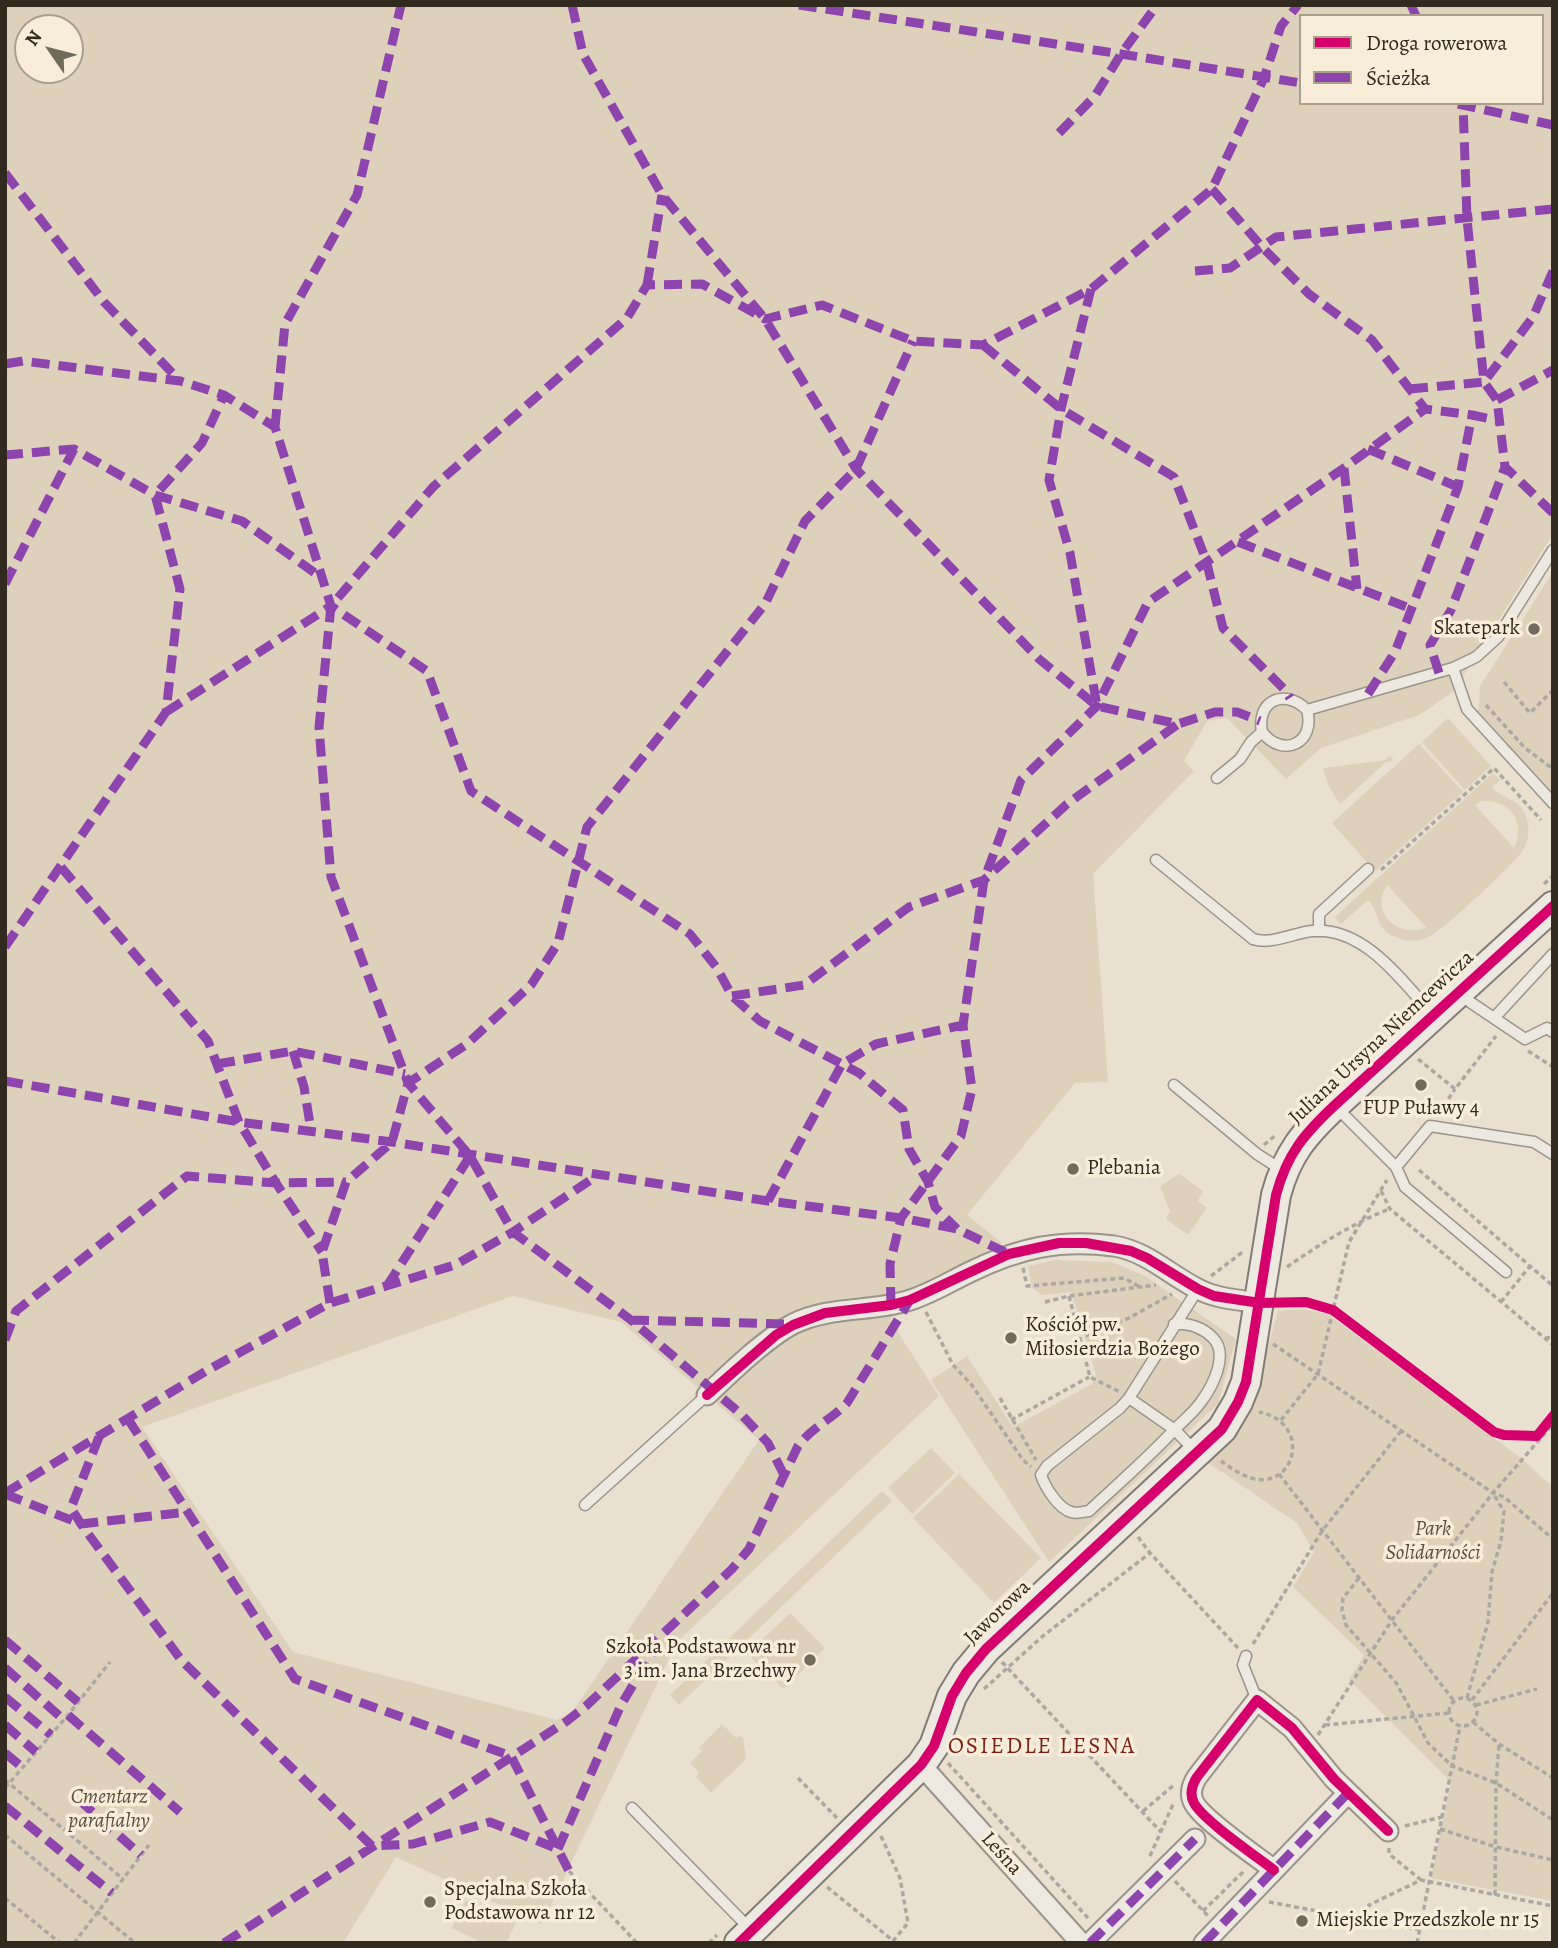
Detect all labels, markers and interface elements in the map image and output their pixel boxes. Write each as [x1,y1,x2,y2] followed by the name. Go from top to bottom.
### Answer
[14,14,84,84] north arrow
[1299,14,1544,105] legend
[19,25,48,51] text: N
[1366,29,1507,57] text: Droga rowerowa
[1366,64,1430,92] text: Ścieżka
[1434,616,1520,642] place label: Skatepark
[1526,621,1542,637] marker: Skatepark
[1284,946,1480,1130] street label: Juliana Ursyna Niemcewicza
[1413,1077,1429,1093] marker: FUP Puławy 4
[1363,1096,1479,1122] place label: FUP Puławy 4
[1087,1156,1161,1182] place label: Plebania
[1065,1161,1081,1177] marker: Plebania
[1025,1313,1200,1363] place label: Kościół pw. Miłosierdzia Bożego
[1003,1330,1019,1346] marker: Kościół pw. Miłosierdzia Bożego
[1385,1517,1481,1567] park label: Park Solidarności
[959,1575,1037,1651] street label: Jaworowa
[605,1635,796,1685] place label: Szkoła Podstawowa nr 3 im. Jana Brzechwy
[802,1652,818,1668] marker: Szkoła Podstawowa nr 3 im. Jana Brzechwy
[950,1733,1134,1761] district label: OSIEDLE LESNA
[68,1785,150,1835] park label: Cmentarz parafialny
[975,1827,1027,1881] street label: Leśna
[444,1877,595,1927] place label: Specjalna Szkoła Podstawowa nr 12
[422,1894,438,1910] marker: Specjalna Szkoła Podstawowa nr 12
[1316,1908,1539,1934] place label: Miejskie Przedszkole nr 15
[1294,1913,1310,1929] marker: Miejskie Przedszkole nr 15

